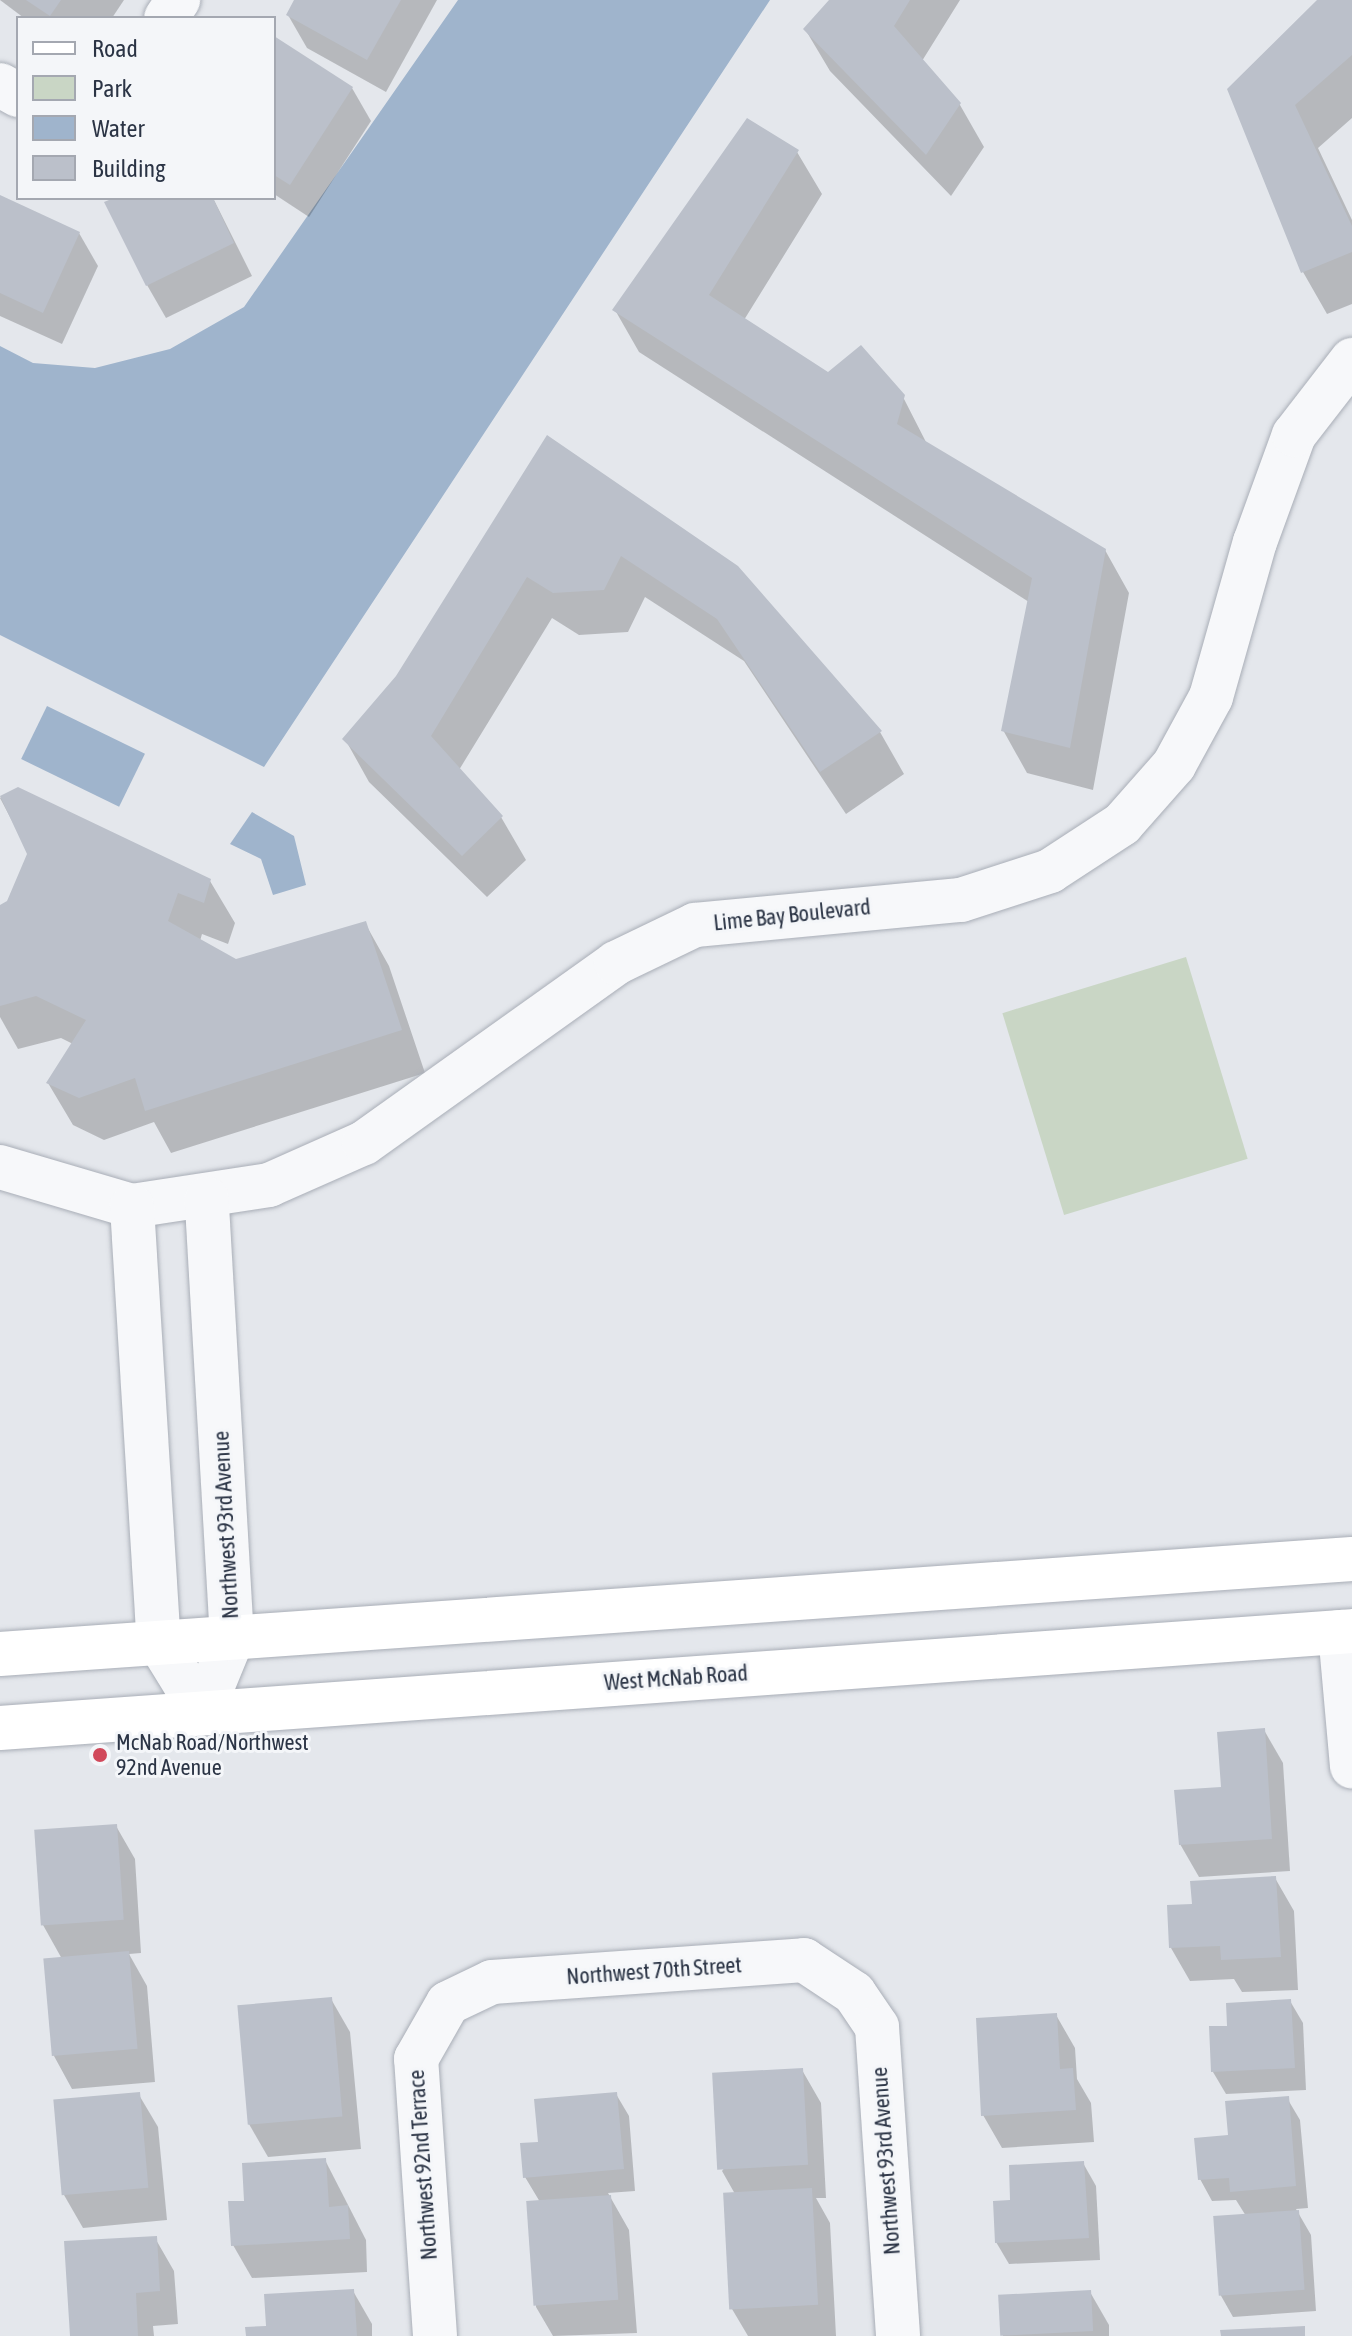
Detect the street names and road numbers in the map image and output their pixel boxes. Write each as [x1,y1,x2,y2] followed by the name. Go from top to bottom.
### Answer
[712,894,872,936] street label: Lime Bay Boulevard
[208,1430,244,1620] street label: Northwest 93rd Avenue
[603,1660,749,1696] street label: West McNab Road
[566,1952,742,1990] street label: Northwest 70th Street
[866,2066,906,2256] street label: Northwest 93rd Avenue
[403,2069,443,2261] street label: Northwest 92nd Terrace

